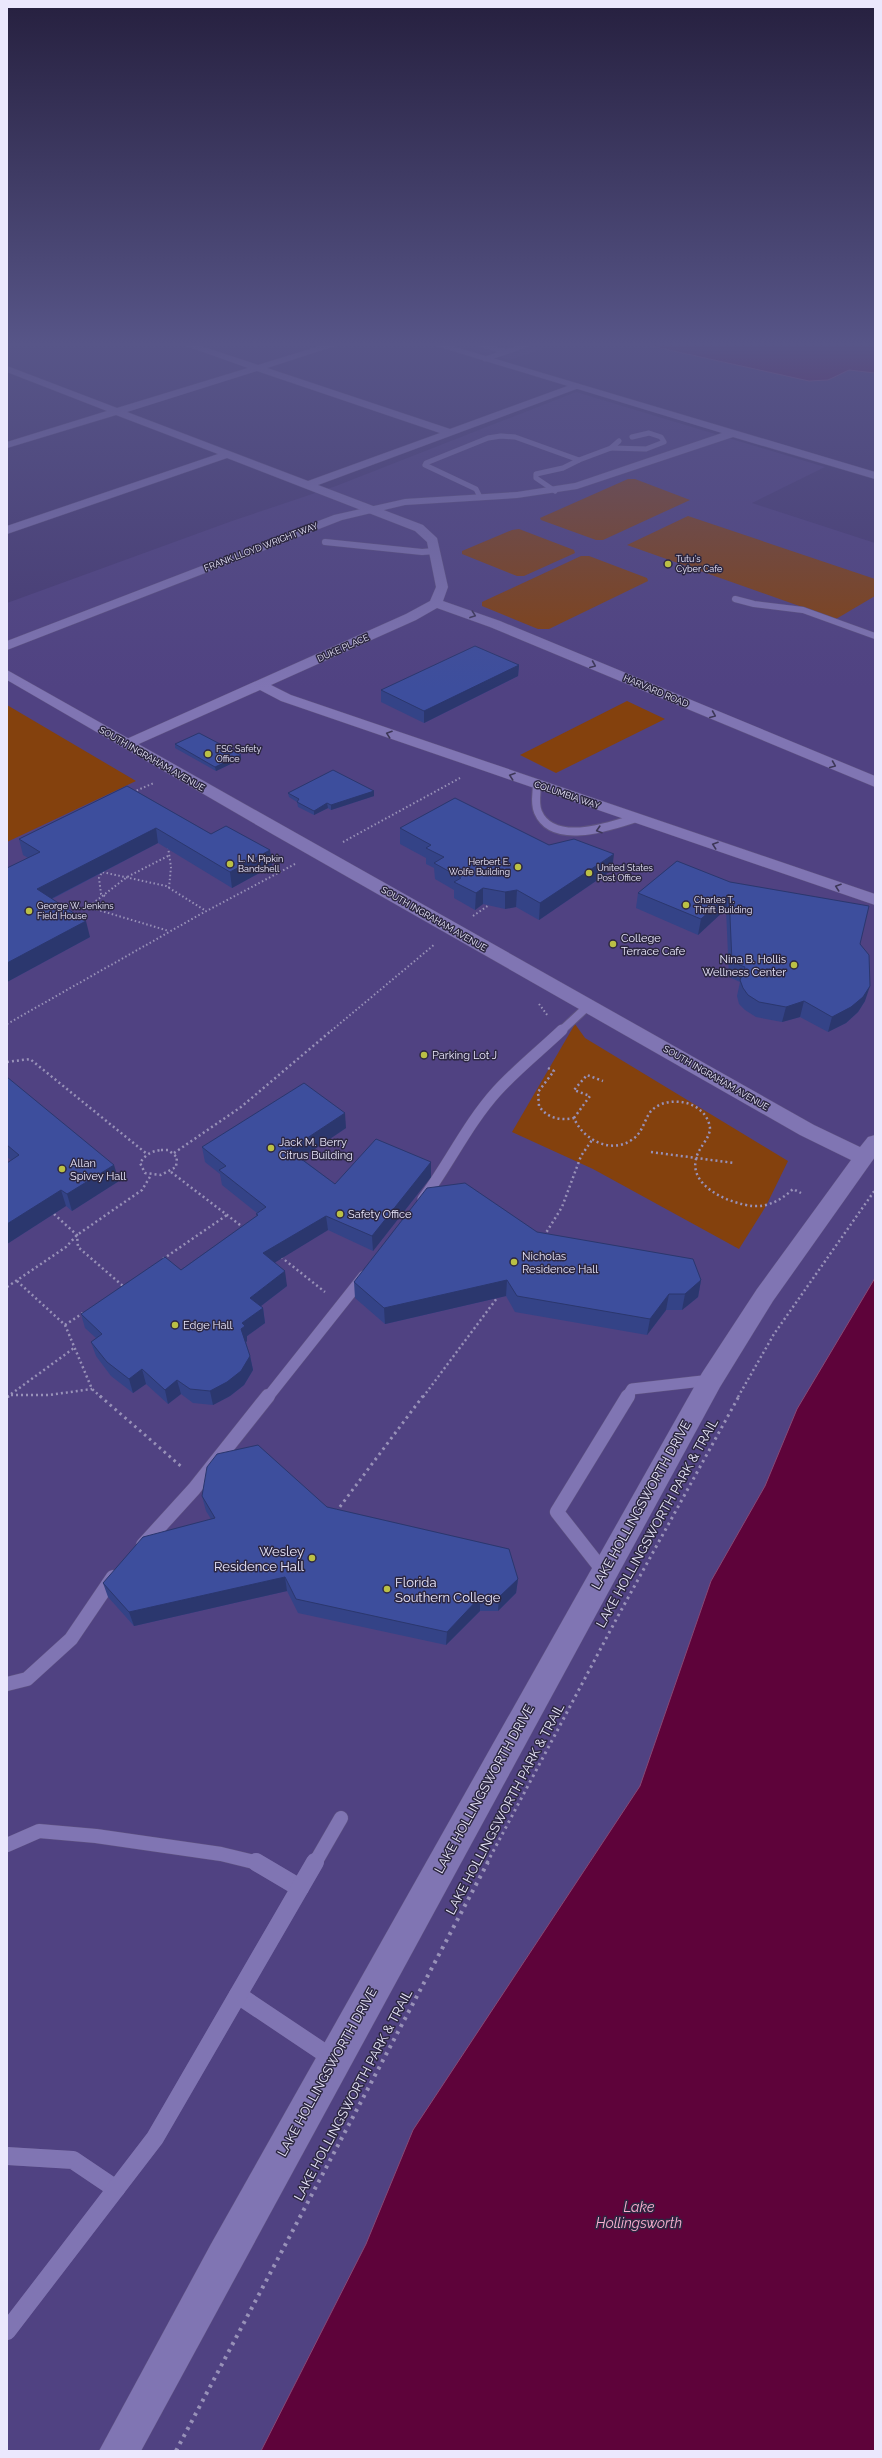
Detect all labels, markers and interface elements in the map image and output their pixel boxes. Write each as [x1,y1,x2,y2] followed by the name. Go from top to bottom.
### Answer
[203,521,319,573] street label: FRANK LLOYD WRIGHT WAY
[676,554,723,574] place label: Tutu's Cyber Cafe
[663,559,673,569] marker: Tutu's Cyber Cafe
[469,610,476,619] one-way arrow
[316,632,371,664] street label: DUKE PLACE
[589,660,596,668] one-way arrow
[622,673,691,709] street label: HARVARD ROAD
[709,710,716,718] one-way arrow
[98,725,207,794] street label: SOUTH INGRAHAM AVENUE
[386,730,393,739] one-way arrow
[216,744,262,764] place label: FSC Safety Office
[203,749,213,759] marker: FSC Safety Office
[829,760,836,768] one-way arrow
[509,772,516,781] one-way arrow
[533,779,601,811] street label: COLUMBIA WAY
[595,825,602,834] one-way arrow
[712,841,719,850] one-way arrow
[238,854,283,874] place label: L. N. Pipkin Bandshell
[449,857,510,877] place label: Herbert E. Wolfe Building
[225,859,235,869] marker: L. N. Pipkin Bandshell
[513,862,523,872] marker: Herbert E. Wolfe Building
[597,863,654,883] place label: United States Post Office
[584,868,594,878] marker: United States Post Office
[835,883,842,892] one-way arrow
[380,885,489,954] street label: SOUTH INGRAHAM AVENUE
[694,895,752,915] place label: Charles T. Thrift Building
[681,900,691,910] marker: Charles T. Thrift Building
[37,901,114,921] place label: George W. Jenkins Field House
[24,906,34,916] marker: George W. Jenkins Field House
[621,932,686,958] place label: College Terrace Cafe
[608,939,618,949] marker: College Terrace Cafe
[702,953,786,979] place label: Nina B. Hollis Wellness Center
[789,960,799,970] marker: Nina B. Hollis Wellness Center
[662,1044,771,1113] street label: SOUTH INGRAHAM AVENUE
[432,1049,497,1062] place label: Parking Lot J
[419,1050,429,1060] marker: Parking Lot J
[279,1136,353,1162] place label: Jack M. Berry Citrus Building
[266,1143,276,1153] marker: Jack M. Berry Citrus Building
[70,1157,126,1183] place label: Allan Spivey Hall
[57,1164,67,1174] marker: Allan Spivey Hall
[348,1208,412,1221] place label: Safety Office
[335,1209,345,1219] marker: Safety Office
[522,1250,598,1276] place label: Nicholas Residence Hall
[509,1257,519,1267] marker: Nicholas Residence Hall
[183,1319,232,1332] place label: Edge Hall
[170,1320,180,1330] marker: Edge Hall
[593,1415,721,1630] street label: LAKE HOLLINGSWORTH PARK & TRAIL
[588,1418,694,1592] street label: LAKE HOLLINGSWORTH DRIVE
[214,1544,304,1574] place label: Wesley Residence Hall
[307,1553,317,1563] marker: Wesley Residence Hall
[395,1575,501,1605] place label: Florida Southern College
[382,1584,392,1594] marker: Florida Southern College
[443,1701,567,1917] street label: LAKE HOLLINGSWORTH PARK & TRAIL
[431,1702,537,1876] street label: LAKE HOLLINGSWORTH DRIVE
[274,1985,380,2159] street label: LAKE HOLLINGSWORTH DRIVE
[291,1987,415,2203] street label: LAKE HOLLINGSWORTH PARK & TRAIL
[596,2199,682,2231] water label: Lake Hollingsworth

